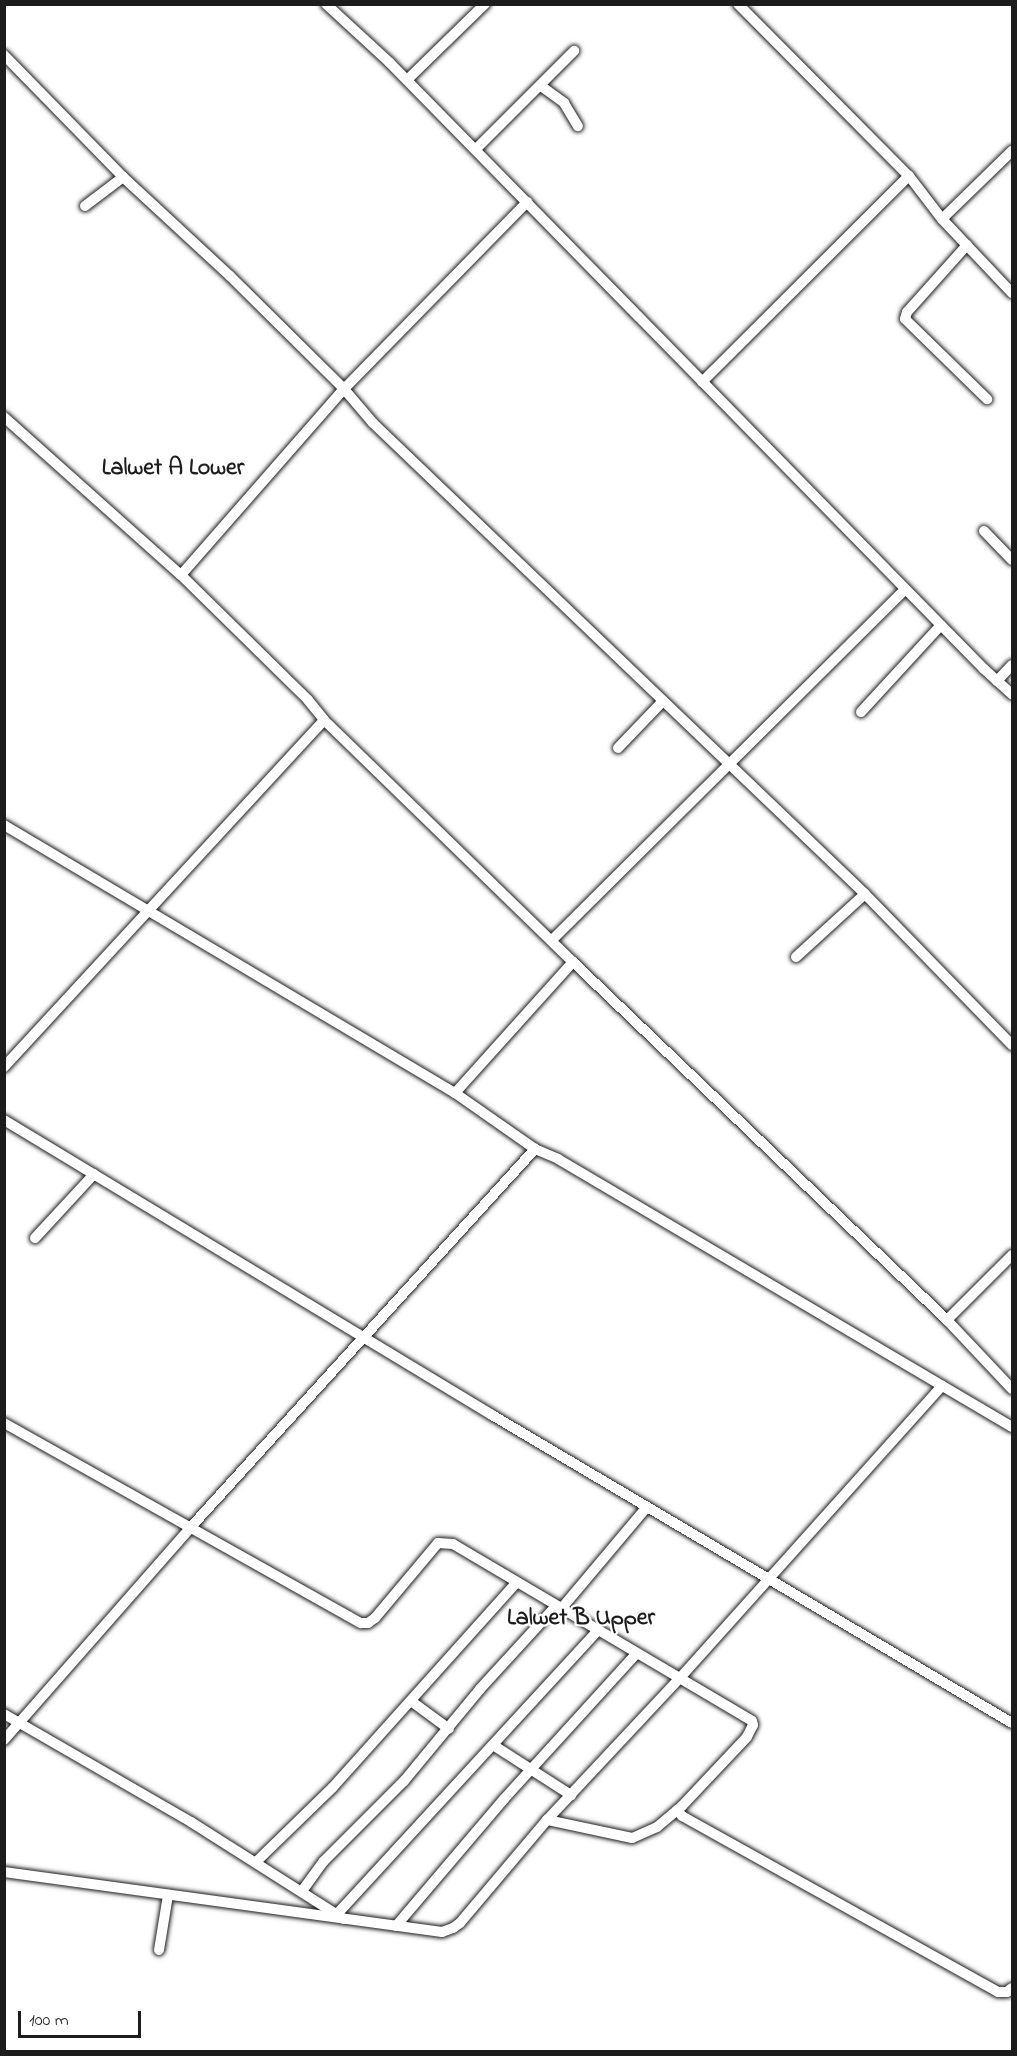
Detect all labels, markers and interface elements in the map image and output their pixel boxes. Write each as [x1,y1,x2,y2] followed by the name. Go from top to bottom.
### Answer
[102,455,244,483] district label: Lalwet A Lower
[507,1605,655,1633] district label: Lalwet B Upper
[21,1999,144,2037] scale bar
[29,2008,69,2034] text: 100 m

